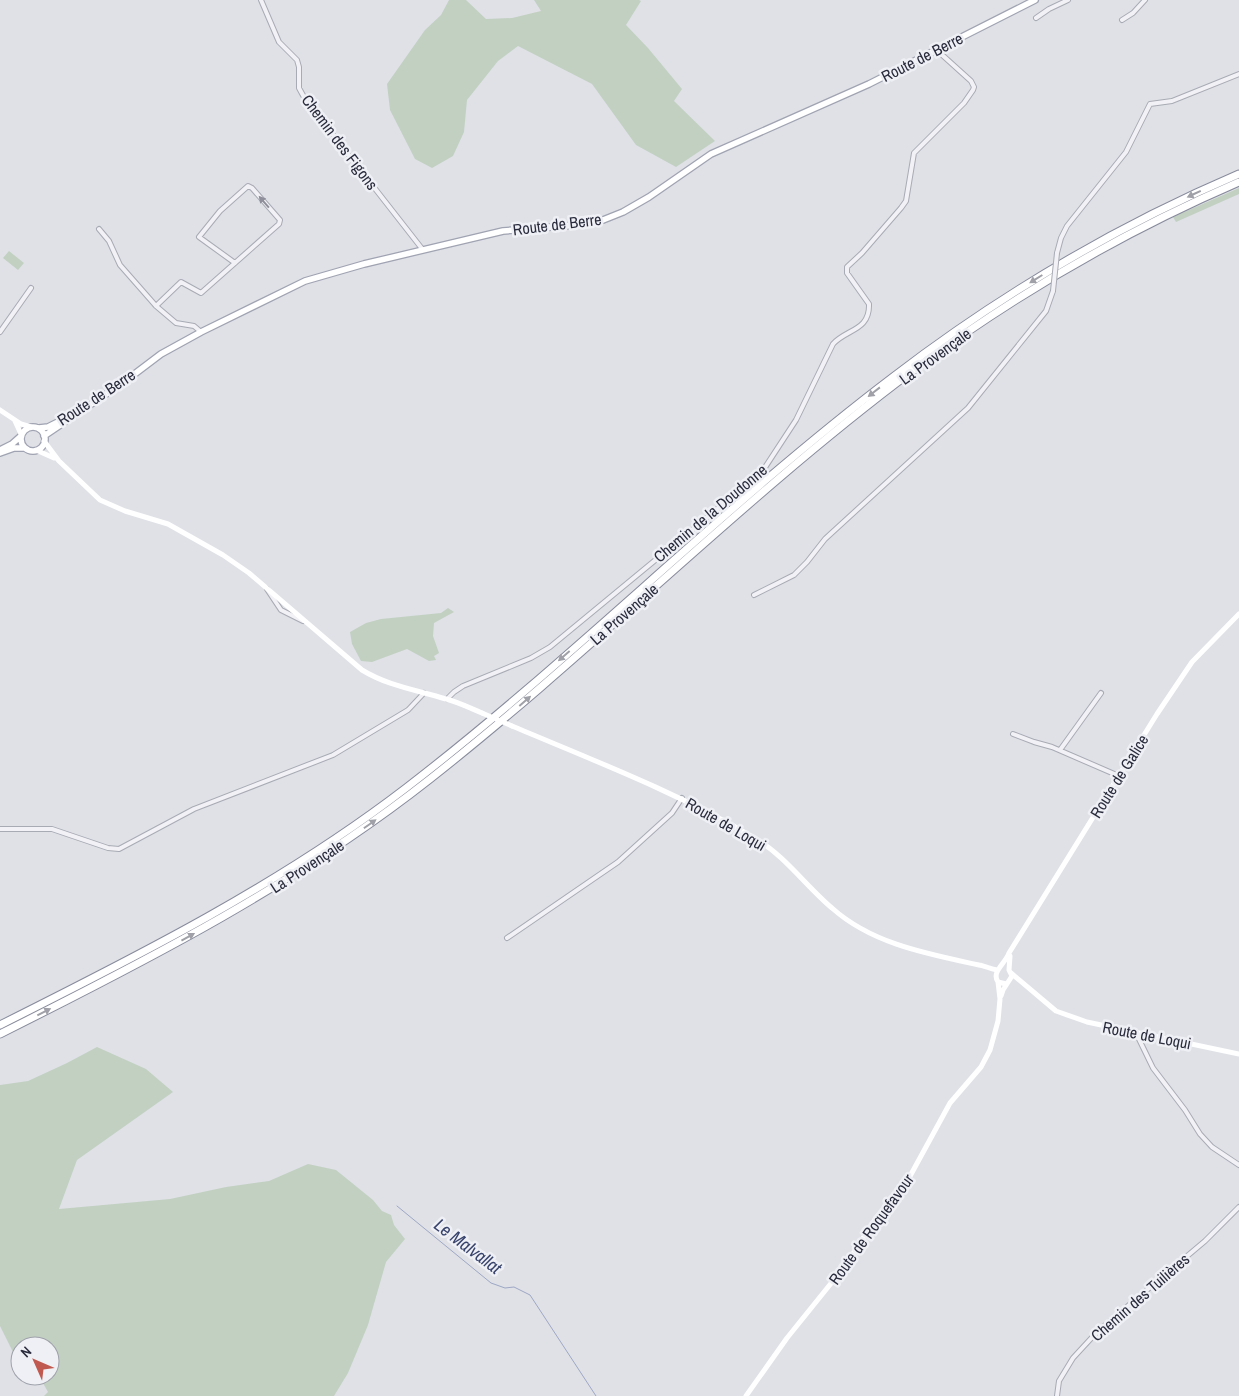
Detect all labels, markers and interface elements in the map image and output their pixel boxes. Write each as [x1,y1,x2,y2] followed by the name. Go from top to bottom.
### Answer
[877,27,967,87] street label: Route de Berre
[297,90,383,194] street label: Chemin des Figons
[1187,190,1202,198] one-way arrow
[259,196,270,209] one-way arrow
[511,208,603,240] street label: Route de Berre
[1029,274,1042,283] one-way arrow
[895,322,975,390] street label: La Provençale
[53,364,139,430] street label: Route de Berre
[868,386,881,397] one-way arrow
[648,459,772,567] street label: Chemin de la Doudonne
[585,578,663,650] street label: La Provençale
[558,651,571,662] one-way arrow
[518,695,530,707] one-way arrow
[1085,730,1153,822] street label: Route de Galice
[682,792,770,856] street label: Route de Loqui
[363,819,377,829] one-way arrow
[266,834,348,898] street label: La Provençale
[181,933,194,942] one-way arrow
[36,1008,51,1016] one-way arrow
[1101,1016,1193,1054] street label: Route de Loqui
[823,1169,919,1289] street label: Route de Roquefavour
[429,1212,508,1280] water label: Le Malvallat
[1086,1248,1194,1346] street label: Chemin des Tuilières
[10,1336,60,1386] north arrow
[17,1343,35,1361] text: N

